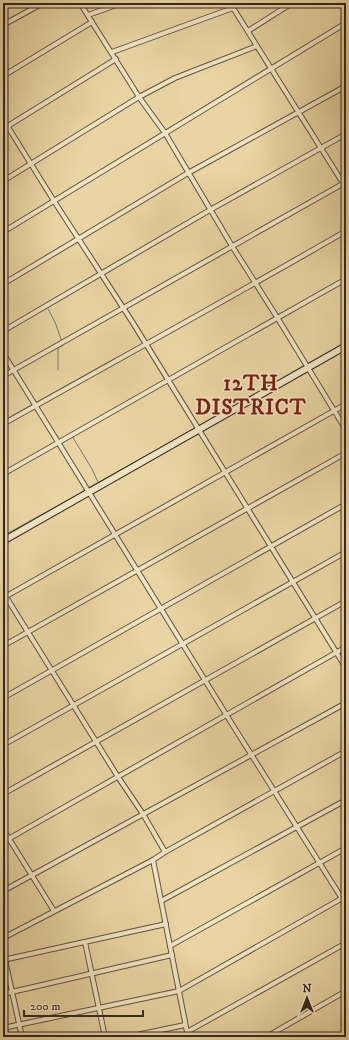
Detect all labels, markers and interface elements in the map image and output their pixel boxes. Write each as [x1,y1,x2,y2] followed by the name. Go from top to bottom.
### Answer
[195,371,307,421] district label: 12TH DISTRICT
[287,978,327,1018] north arrow
[302,982,312,996] text: N
[24,992,143,1018] scale bar
[30,999,60,1014] text: 200 m

